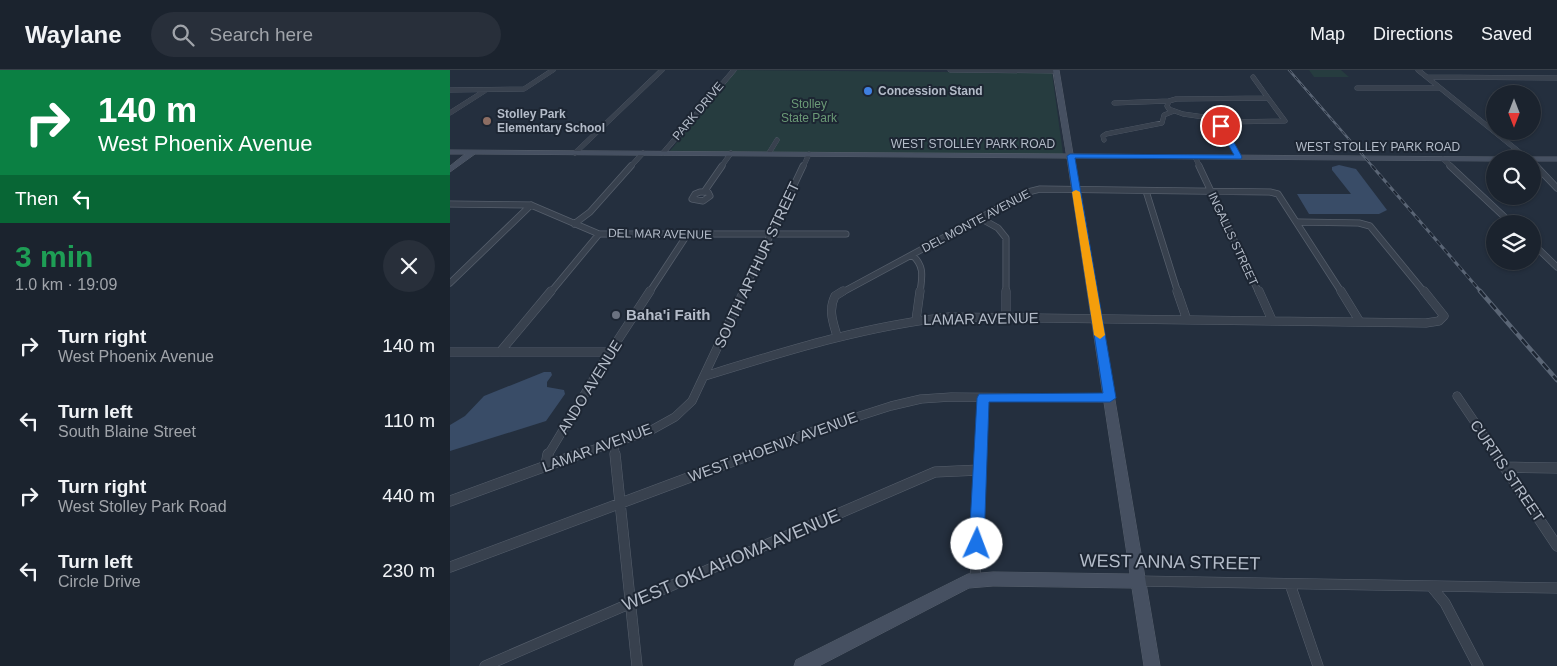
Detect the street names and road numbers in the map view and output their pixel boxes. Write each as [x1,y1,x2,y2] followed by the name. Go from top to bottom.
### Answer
[670,79,726,143] street label: PARK DRIVE
[891,137,1056,151] street label: WEST STOLLEY PARK ROAD
[1296,140,1461,154] street label: WEST STOLLEY PARK ROAD
[711,179,803,351] street label: SOUTH ARTHUR STREET
[919,186,1033,256] street label: DEL MONTE AVENUE
[1205,190,1261,288] street label: INGALLS STREET
[608,226,712,242] street label: DEL MAR AVENUE
[923,309,1039,328] street label: LAMAR AVENUE
[554,337,625,437] street label: ANDO AVENUE
[686,408,860,485] street label: WEST PHOENIX AVENUE
[1467,417,1548,525] street label: CURTIS STREET
[540,420,654,475] street label: LAMAR AVENUE
[619,505,843,615] street label: WEST OKLAHOMA AVENUE
[1079,550,1261,574] street label: WEST ANNA STREET

